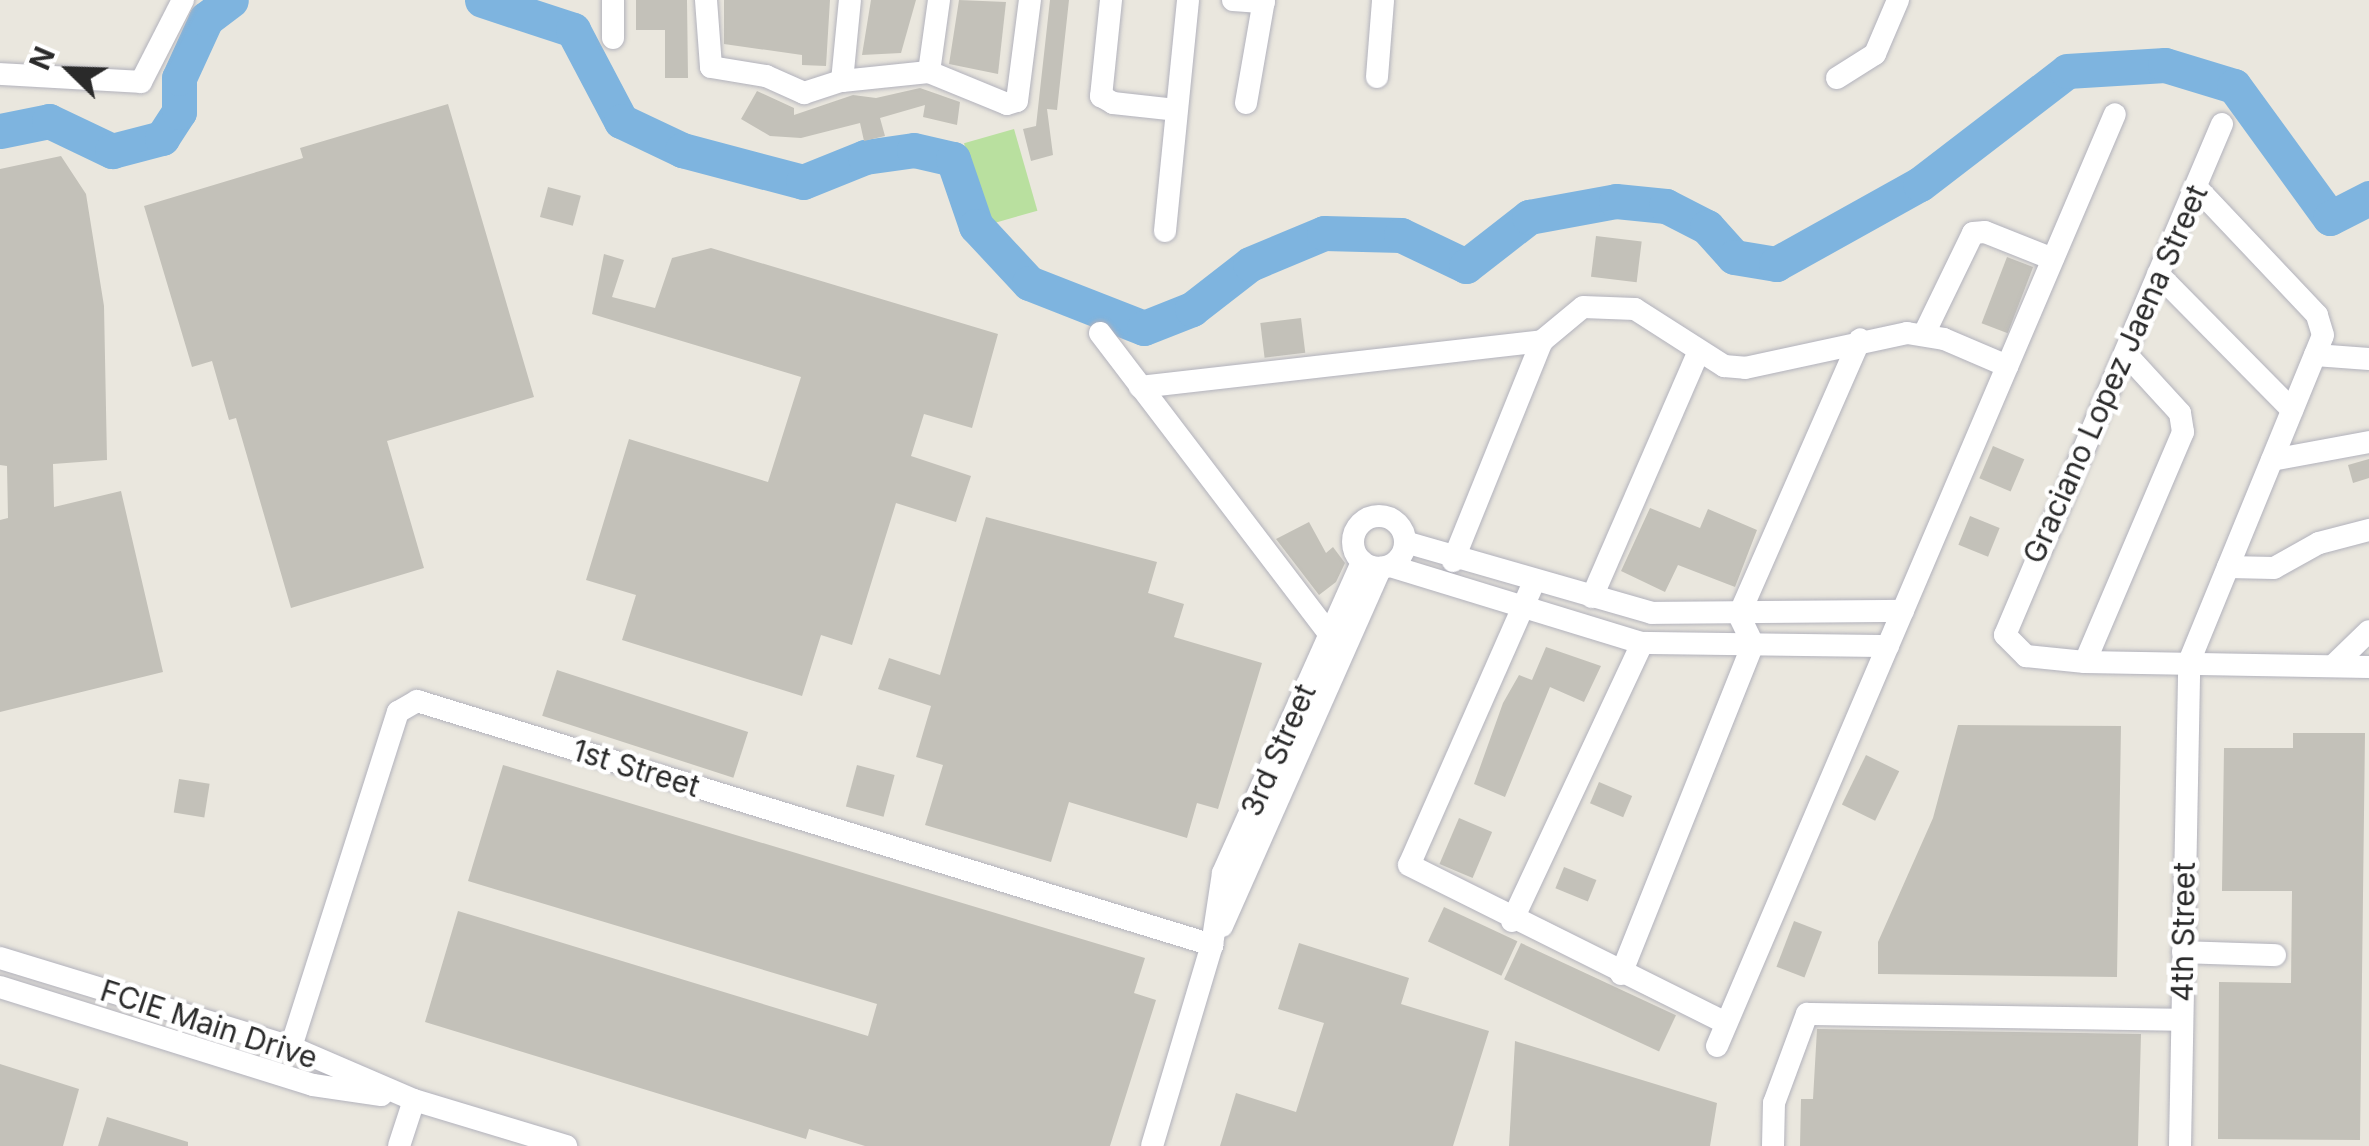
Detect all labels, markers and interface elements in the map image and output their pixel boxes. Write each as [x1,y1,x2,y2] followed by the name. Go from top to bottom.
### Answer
[20,20,120,120] north arrow
[23,42,62,75] text: N
[2015,179,2215,569] street label: Graciano Lopez Jaena Street
[1233,678,1323,822] street label: 3rd Street
[568,732,704,804] street label: 1st Street
[2164,862,2202,1002] street label: 4th Street
[96,972,322,1076] street label: FCIE Main Drive

